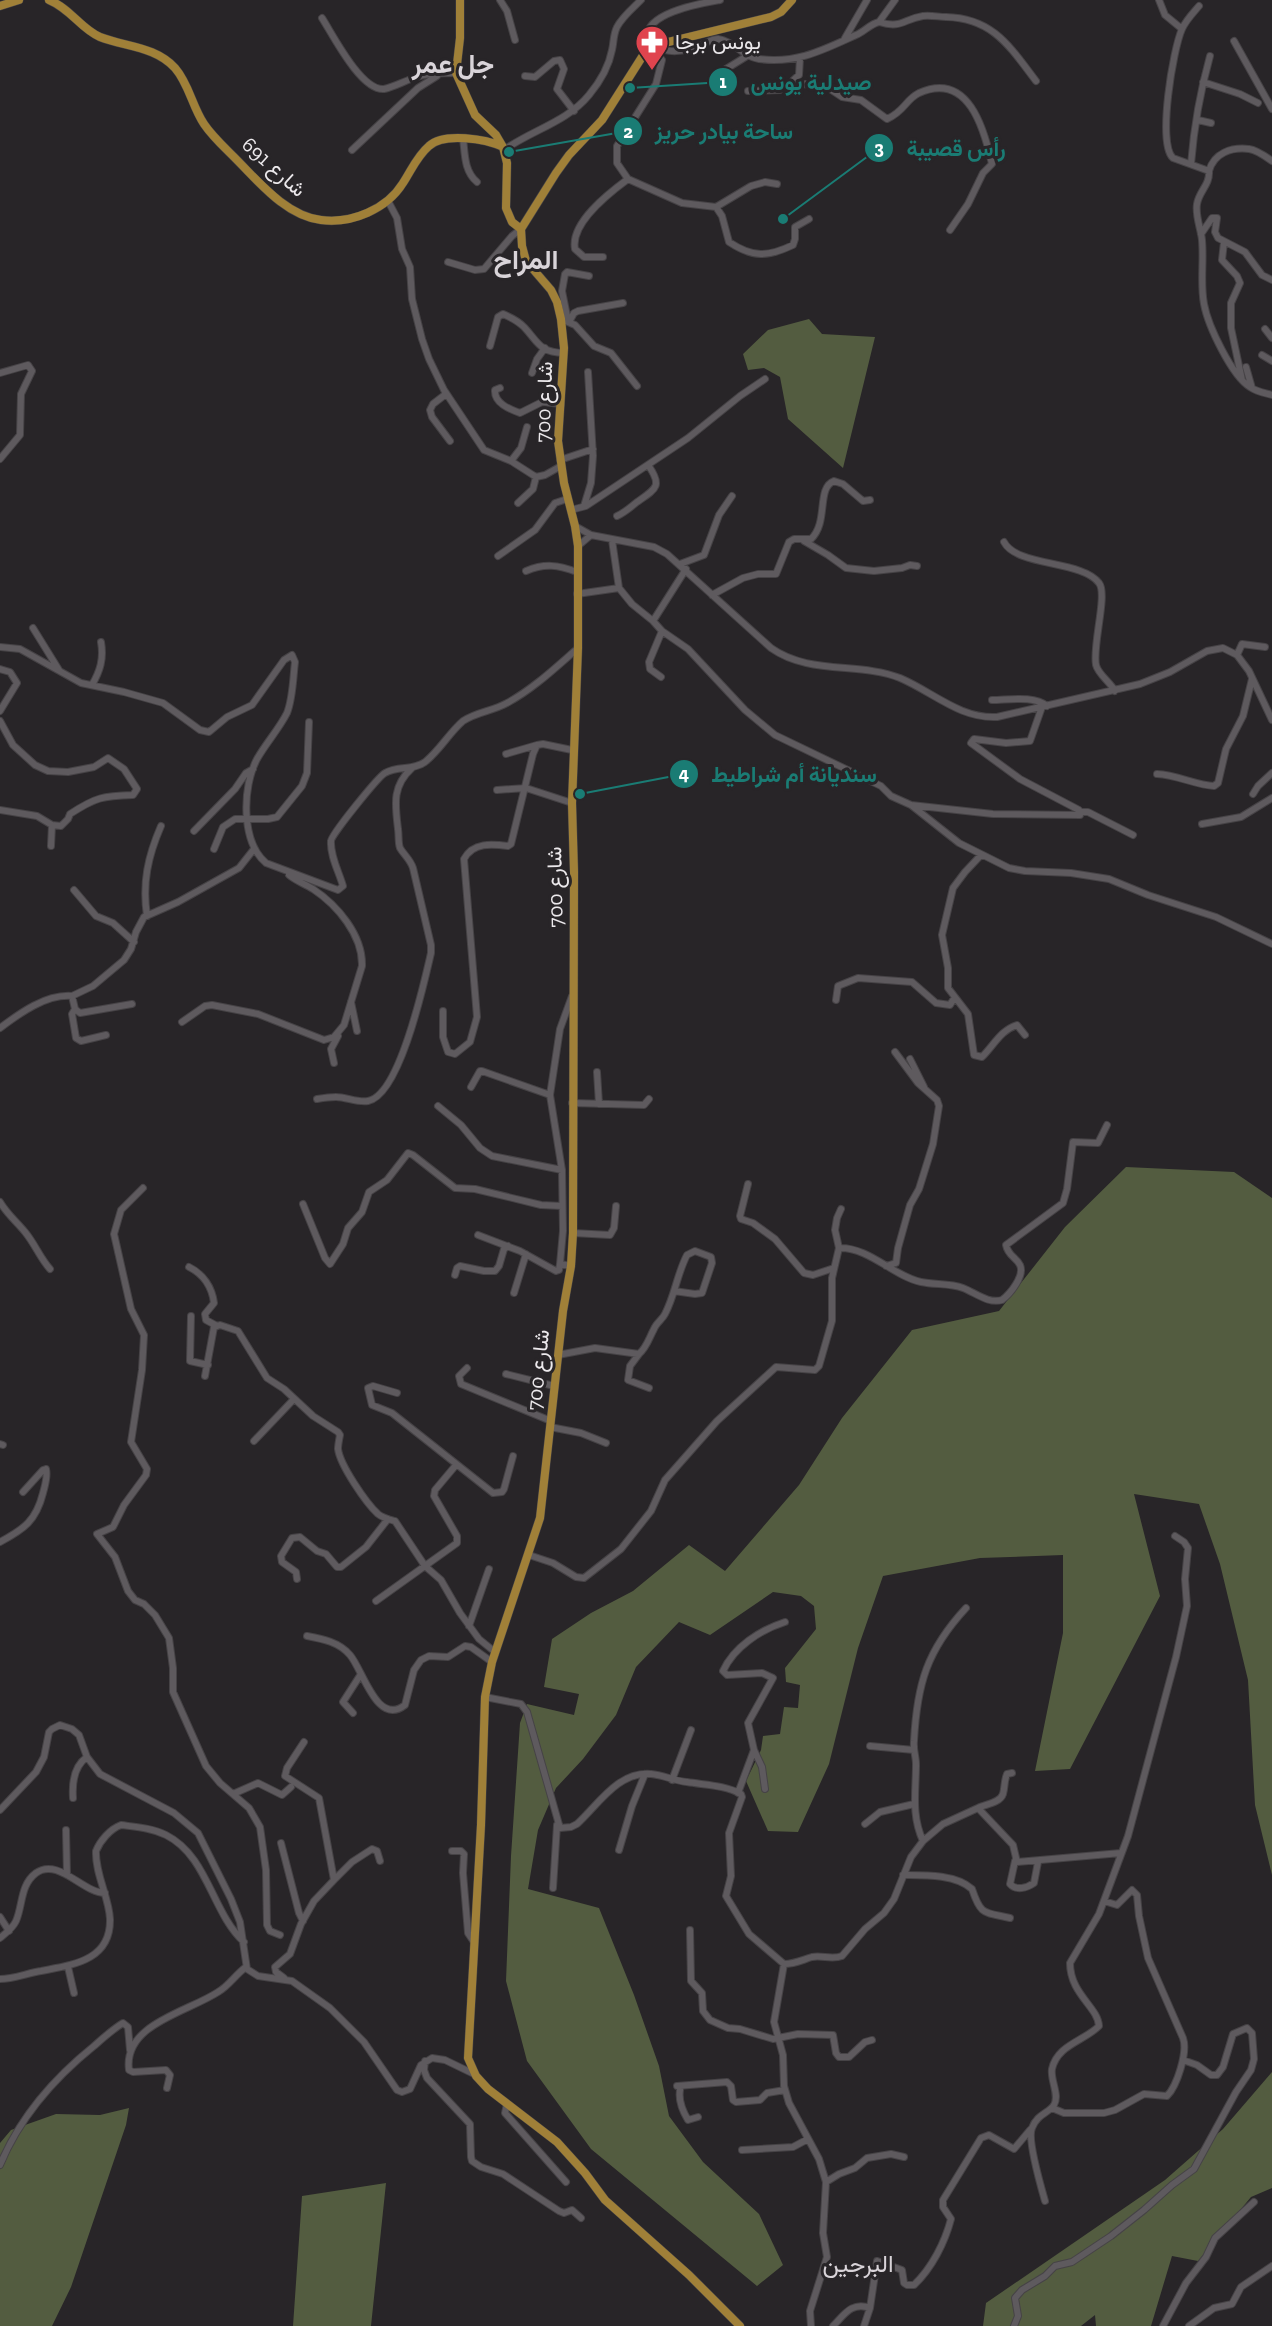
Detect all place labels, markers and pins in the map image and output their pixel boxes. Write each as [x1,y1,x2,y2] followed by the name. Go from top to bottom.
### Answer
[634,24,670,71] pharmacy icon: يونس برجا
[675,29,761,55] place label: يونس برجا
[708,62,883,102] callout: صيدلية يونس
[613,111,805,151] callout: ساحة بيادر حريز
[864,128,1018,168] callout: رأس قصيبة
[669,754,889,794] callout: سنديانة أم شراطيط

